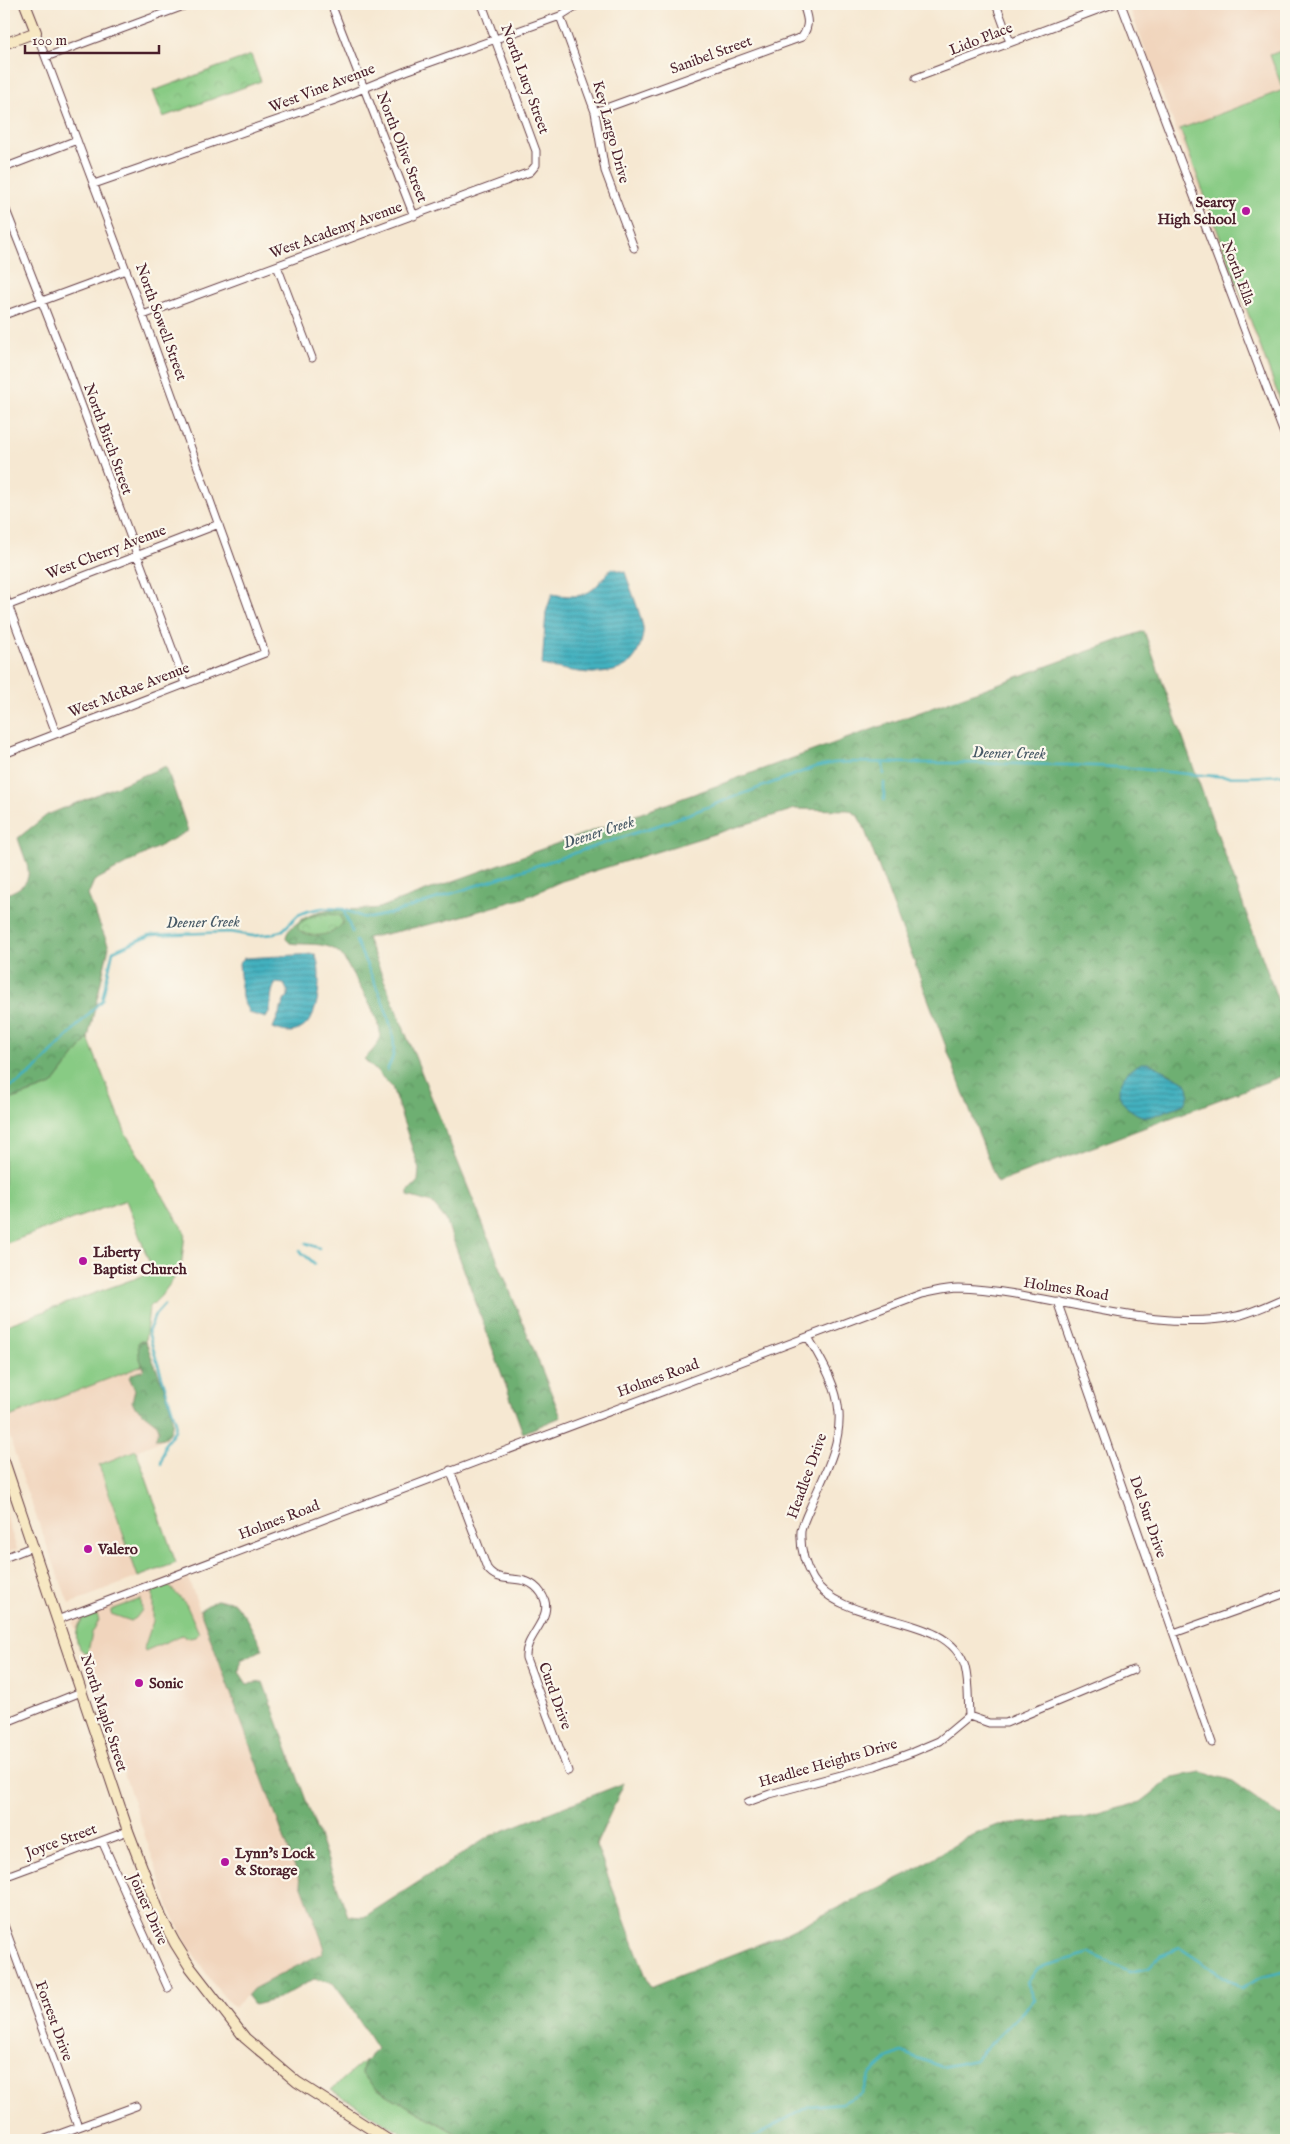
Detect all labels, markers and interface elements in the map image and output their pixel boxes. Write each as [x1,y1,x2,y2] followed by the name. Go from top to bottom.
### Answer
[947,18,1016,60] street label: Lido Place
[25,22,159,54] scale bar
[496,22,554,136] street label: North Lucy Street
[32,31,68,50] text: 100 m
[667,31,755,79] street label: Sanibel Street
[266,59,378,117] street label: West Vine Avenue
[588,79,634,185] street label: Key Largo Drive
[372,89,432,205] street label: North Olive Street
[1157,193,1237,229] place label: Searcy High School
[267,197,405,263] street label: West Academy Avenue
[1240,205,1252,217] marker: Searcy High School
[1217,238,1259,308] street label: North Ella
[131,261,191,383] street label: North Sowell Street
[79,381,137,497] street label: North Birch Street
[43,520,169,584] street label: West Cherry Avenue
[66,658,192,722] street label: West McRae Avenue
[972,743,1047,765] water label: Deener Creek
[561,812,638,854] water label: Deener Creek
[166,912,241,934] water label: Deener Creek
[93,1243,188,1279] place label: Liberty Baptist Church
[77,1255,89,1267] marker: Liberty Baptist Church
[1022,1273,1111,1305] street label: Holmes Road
[615,1354,702,1402] street label: Holmes Road
[783,1430,831,1522] street label: Headlee Drive
[1125,1473,1171,1561] street label: Del Sur Drive
[236,1495,323,1544] street label: Holmes Road
[97,1540,138,1559] place label: Valero
[82,1543,94,1555] marker: Valero
[76,1652,132,1774] street label: North Maple Street
[534,1660,576,1732] street label: Curd Drive
[149,1674,184,1693] place label: Sonic
[133,1677,145,1689] marker: Sonic
[756,1734,900,1792] street label: Headlee Heights Drive
[21,1819,99,1863] street label: Joyce Street
[235,1844,316,1880] place label: Lynn’s Lock & Storage
[219,1856,231,1868] marker: Lynn’s Lock & Storage
[123,1868,172,1948] street label: Joiner Drive
[31,1978,77,2064] street label: Forrest Drive

